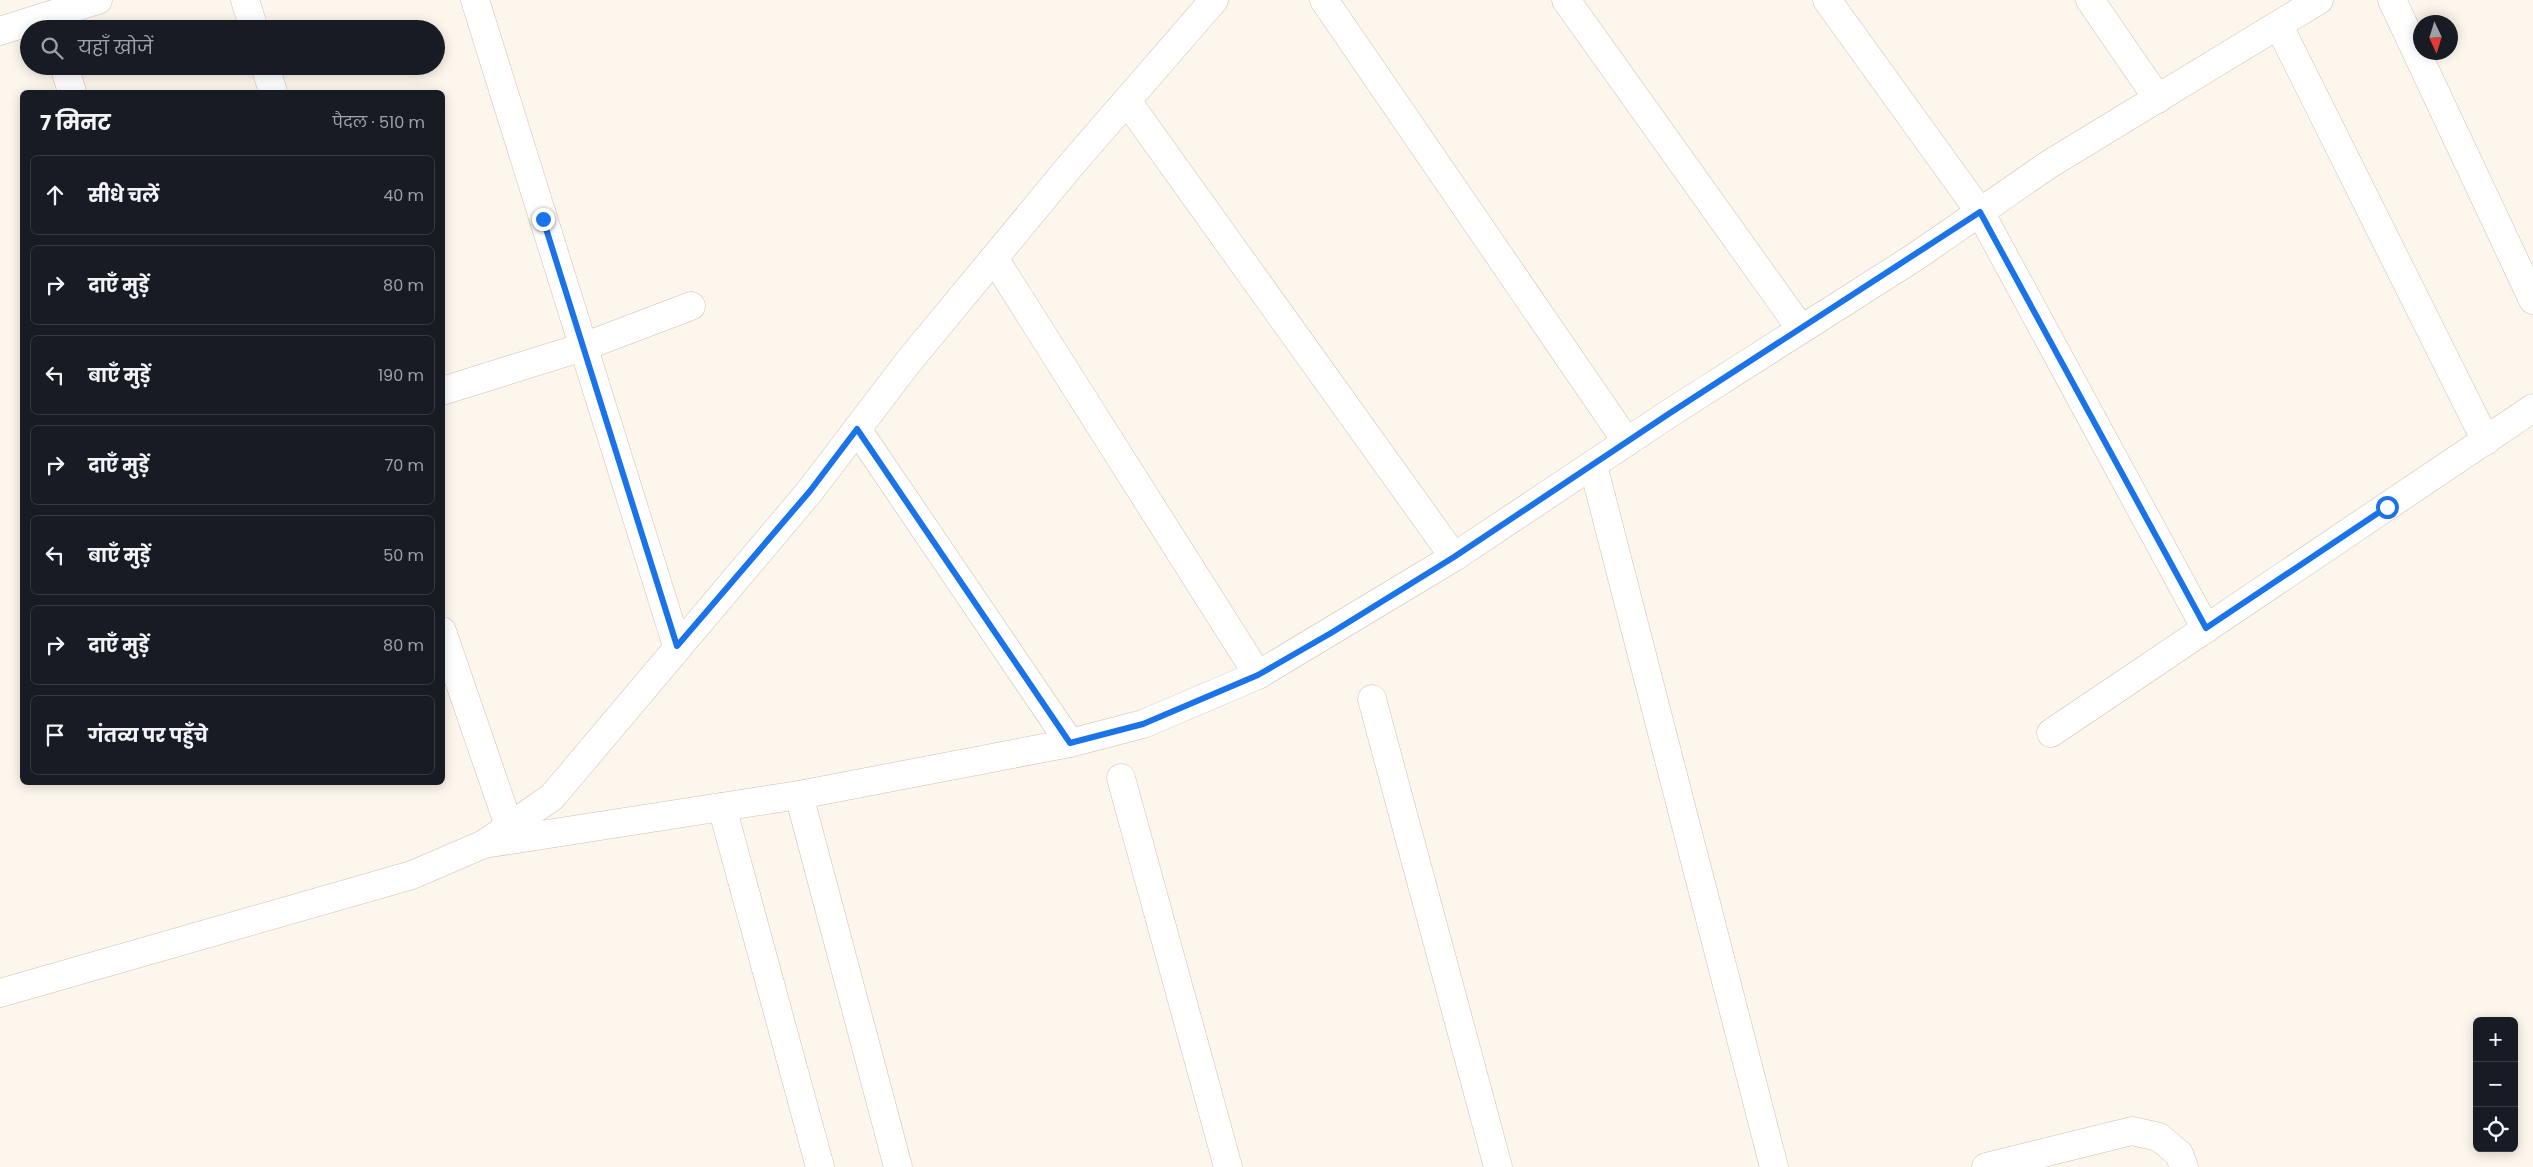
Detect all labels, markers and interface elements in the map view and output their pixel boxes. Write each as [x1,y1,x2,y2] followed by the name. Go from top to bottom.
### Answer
[2413,15,2458,60] north arrow
[20,20,445,75] search box
[38,34,66,62] icon: search
[78,34,153,61] text: यहाँ खोजें
[40,108,111,137] text: 7 मिनट
[332,111,425,134] text: पैदल · 510 m
[41,181,69,209] icon: ahead
[88,182,159,209] text: सीधे चलें
[383,184,424,207] text: 40 m
[532,208,555,231] route end
[41,271,69,299] icon: right
[88,272,149,299] text: दाएँ मुड़ें
[383,274,424,297] text: 80 m
[41,361,69,389] icon: left
[88,362,150,389] text: बाएँ मुड़ें
[378,364,424,387] text: 190 m
[41,451,69,479] icon: right
[88,452,149,479] text: दाएँ मुड़ें
[384,454,424,477] text: 70 m
[2376,496,2399,519] route start
[41,541,69,569] icon: left
[88,542,150,569] text: बाएँ मुड़ें
[383,544,424,567] text: 50 m
[41,631,69,659] icon: right
[88,632,149,659] text: दाएँ मुड़ें
[383,634,424,657] text: 80 m
[41,721,69,749] icon: arrive
[88,722,208,749] text: गंतव्य पर पहुँचे
[2473,1017,2518,1152] map controls
[2473,1017,2518,1062] button: +
[2473,1062,2518,1107] button: −
[2473,1107,2518,1152] button: locate

